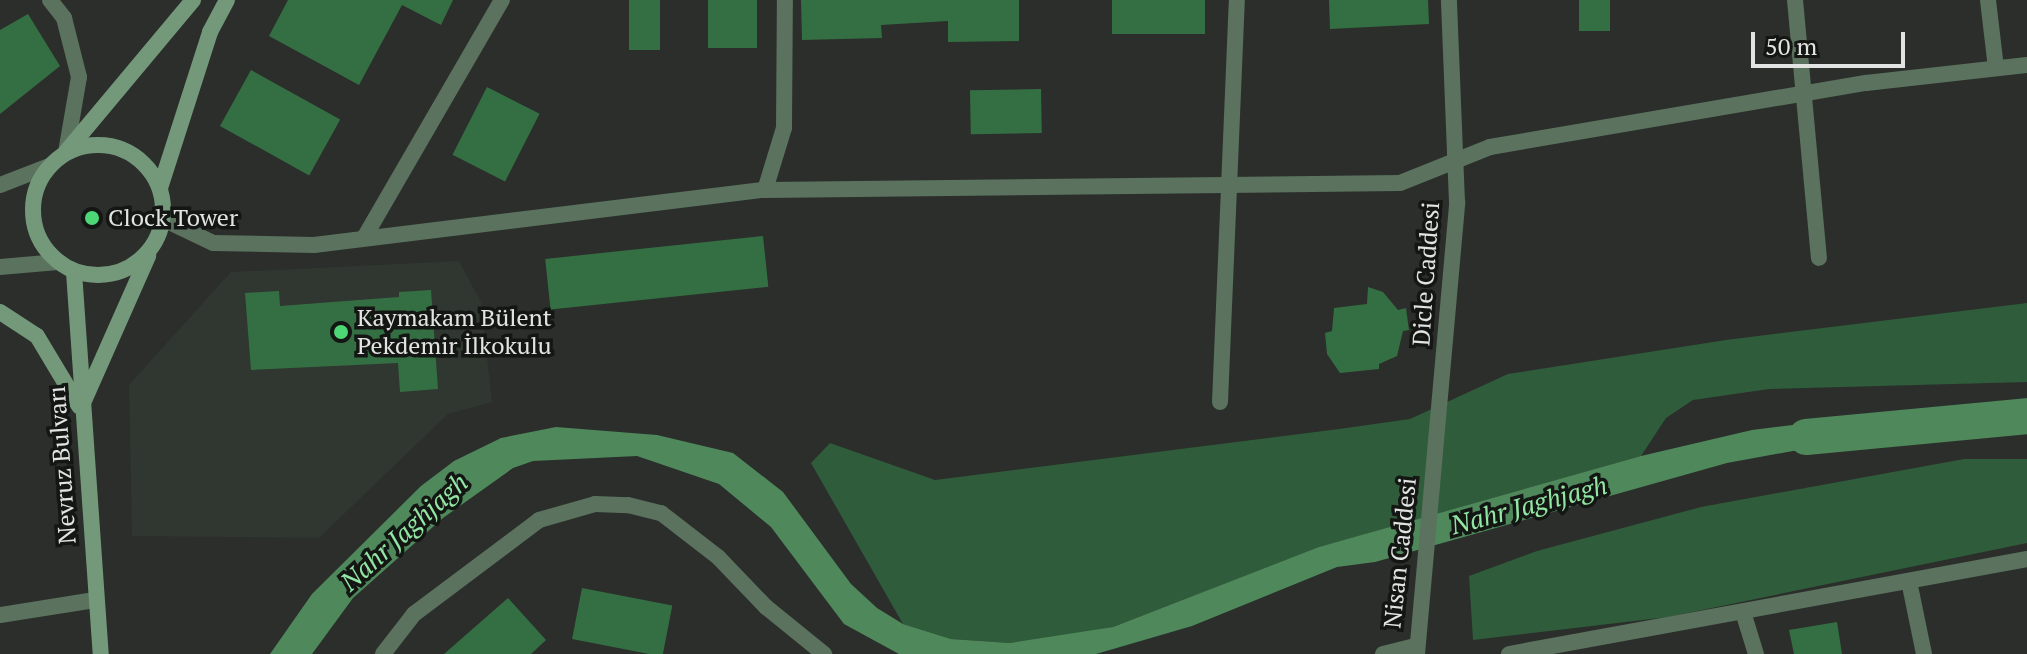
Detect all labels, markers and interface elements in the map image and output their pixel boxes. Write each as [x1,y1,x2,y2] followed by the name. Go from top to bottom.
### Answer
[1755,16,1909,66] scale bar
[1765,30,1817,62] text: 50 m
[1407,201,1445,347] street label: Dicle Caddesi
[108,204,238,232] place label: Clock Tower
[83,209,101,227] marker: Clock Tower
[357,304,552,360] place label: Kaymakam Bülent Pekdemir İlkokulu
[332,323,350,341] marker: Kaymakam Bülent Pekdemir İlkokulu
[42,385,82,545] street label: Nevruz Bulvarı
[334,467,474,597] water label: Nahr Jaghjagh
[1447,469,1611,541] water label: Nahr Jaghjagh
[1378,476,1422,630] street label: Nisan Caddesi

